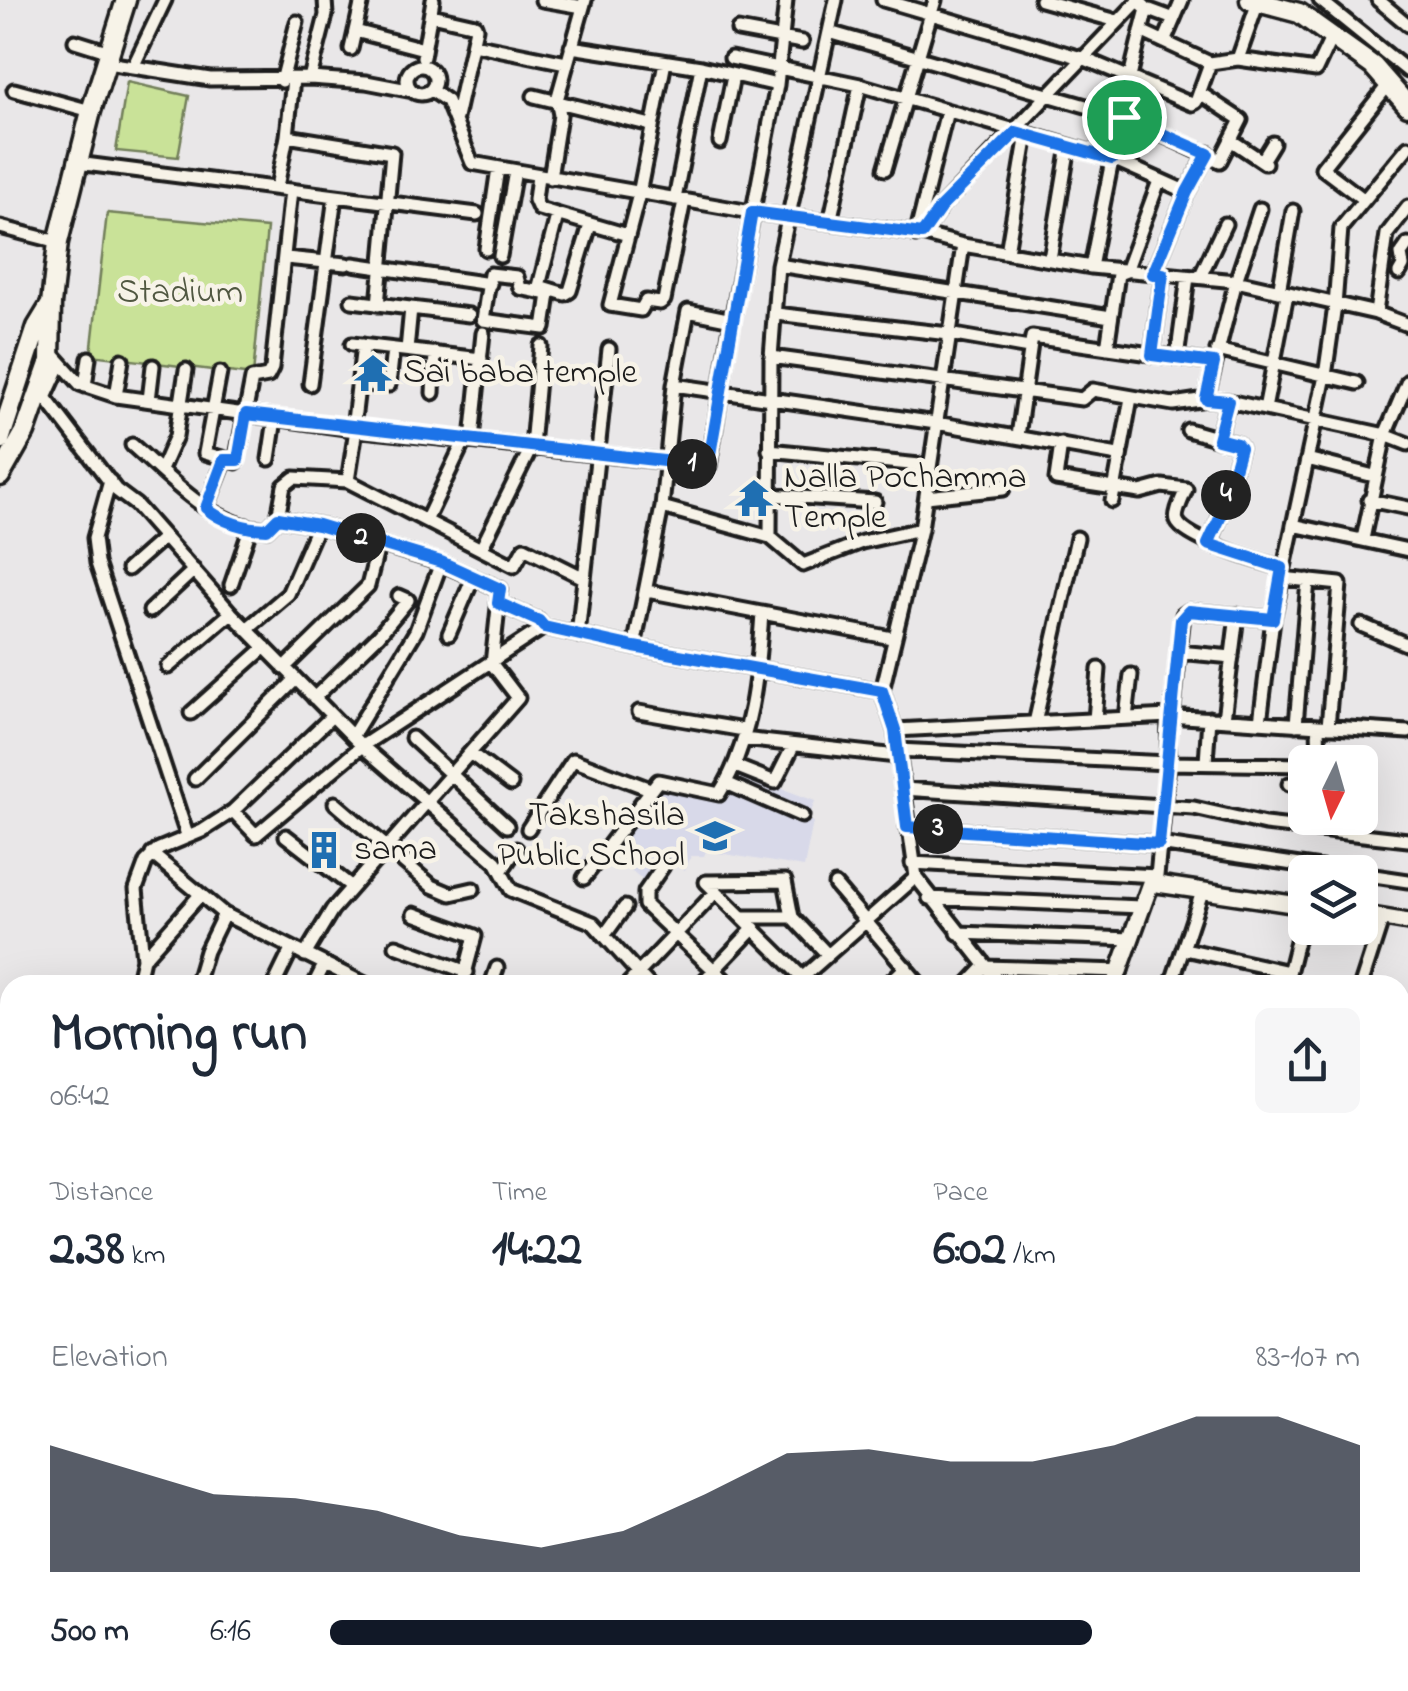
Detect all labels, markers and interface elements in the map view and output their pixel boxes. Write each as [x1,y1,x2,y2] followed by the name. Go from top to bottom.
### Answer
[1082,75,1167,160] pin
[1097,90,1152,145] icon: arrive
[117,268,243,319] park label: Stadium
[403,348,637,399] place label: Sai baba temple
[352,352,394,394] temple icon: Sai baba temple
[667,439,717,489] pin: 1
[688,443,696,484] text: 1
[784,453,1027,544] place label: Nalla Pochamma Temple
[1201,470,1251,520] pin: 4
[1220,474,1232,515] text: 4
[733,477,775,519] temple icon: Nalla Pochamma Temple
[336,513,386,563] pin: 2
[354,517,368,558] text: 2
[1288,745,1378,835] north arrow
[1288,745,1378,945] map controls
[497,791,685,882] place label: Takshasila Public School
[913,804,963,854] pin: 3
[932,808,944,849] text: 3
[694,815,736,857] school or university icon: Takshasila Public School
[354,825,437,876] place label: sama
[303,829,345,871] building icon: sama
[1288,855,1378,945] button: layers
[50,996,307,1076] text: Morning run
[1255,1008,1360,1113] button: share
[50,1074,110,1121] text: 06:42
[50,1173,153,1214] text: Distance
[492,1173,547,1214] text: Time
[933,1173,988,1214] text: Pace
[50,1214,124,1287] text: 2.38
[492,1214,582,1287] text: 14:22
[933,1214,1006,1287] text: 6:02
[124,1236,165,1277] text: km
[1006,1236,1056,1277] text: /km
[50,1335,168,1382] text: Elevation
[1256,1335,1360,1382] text: 83–107 m
[50,1609,129,1656] text: 500 m
[210,1609,251,1656] text: 6:16

